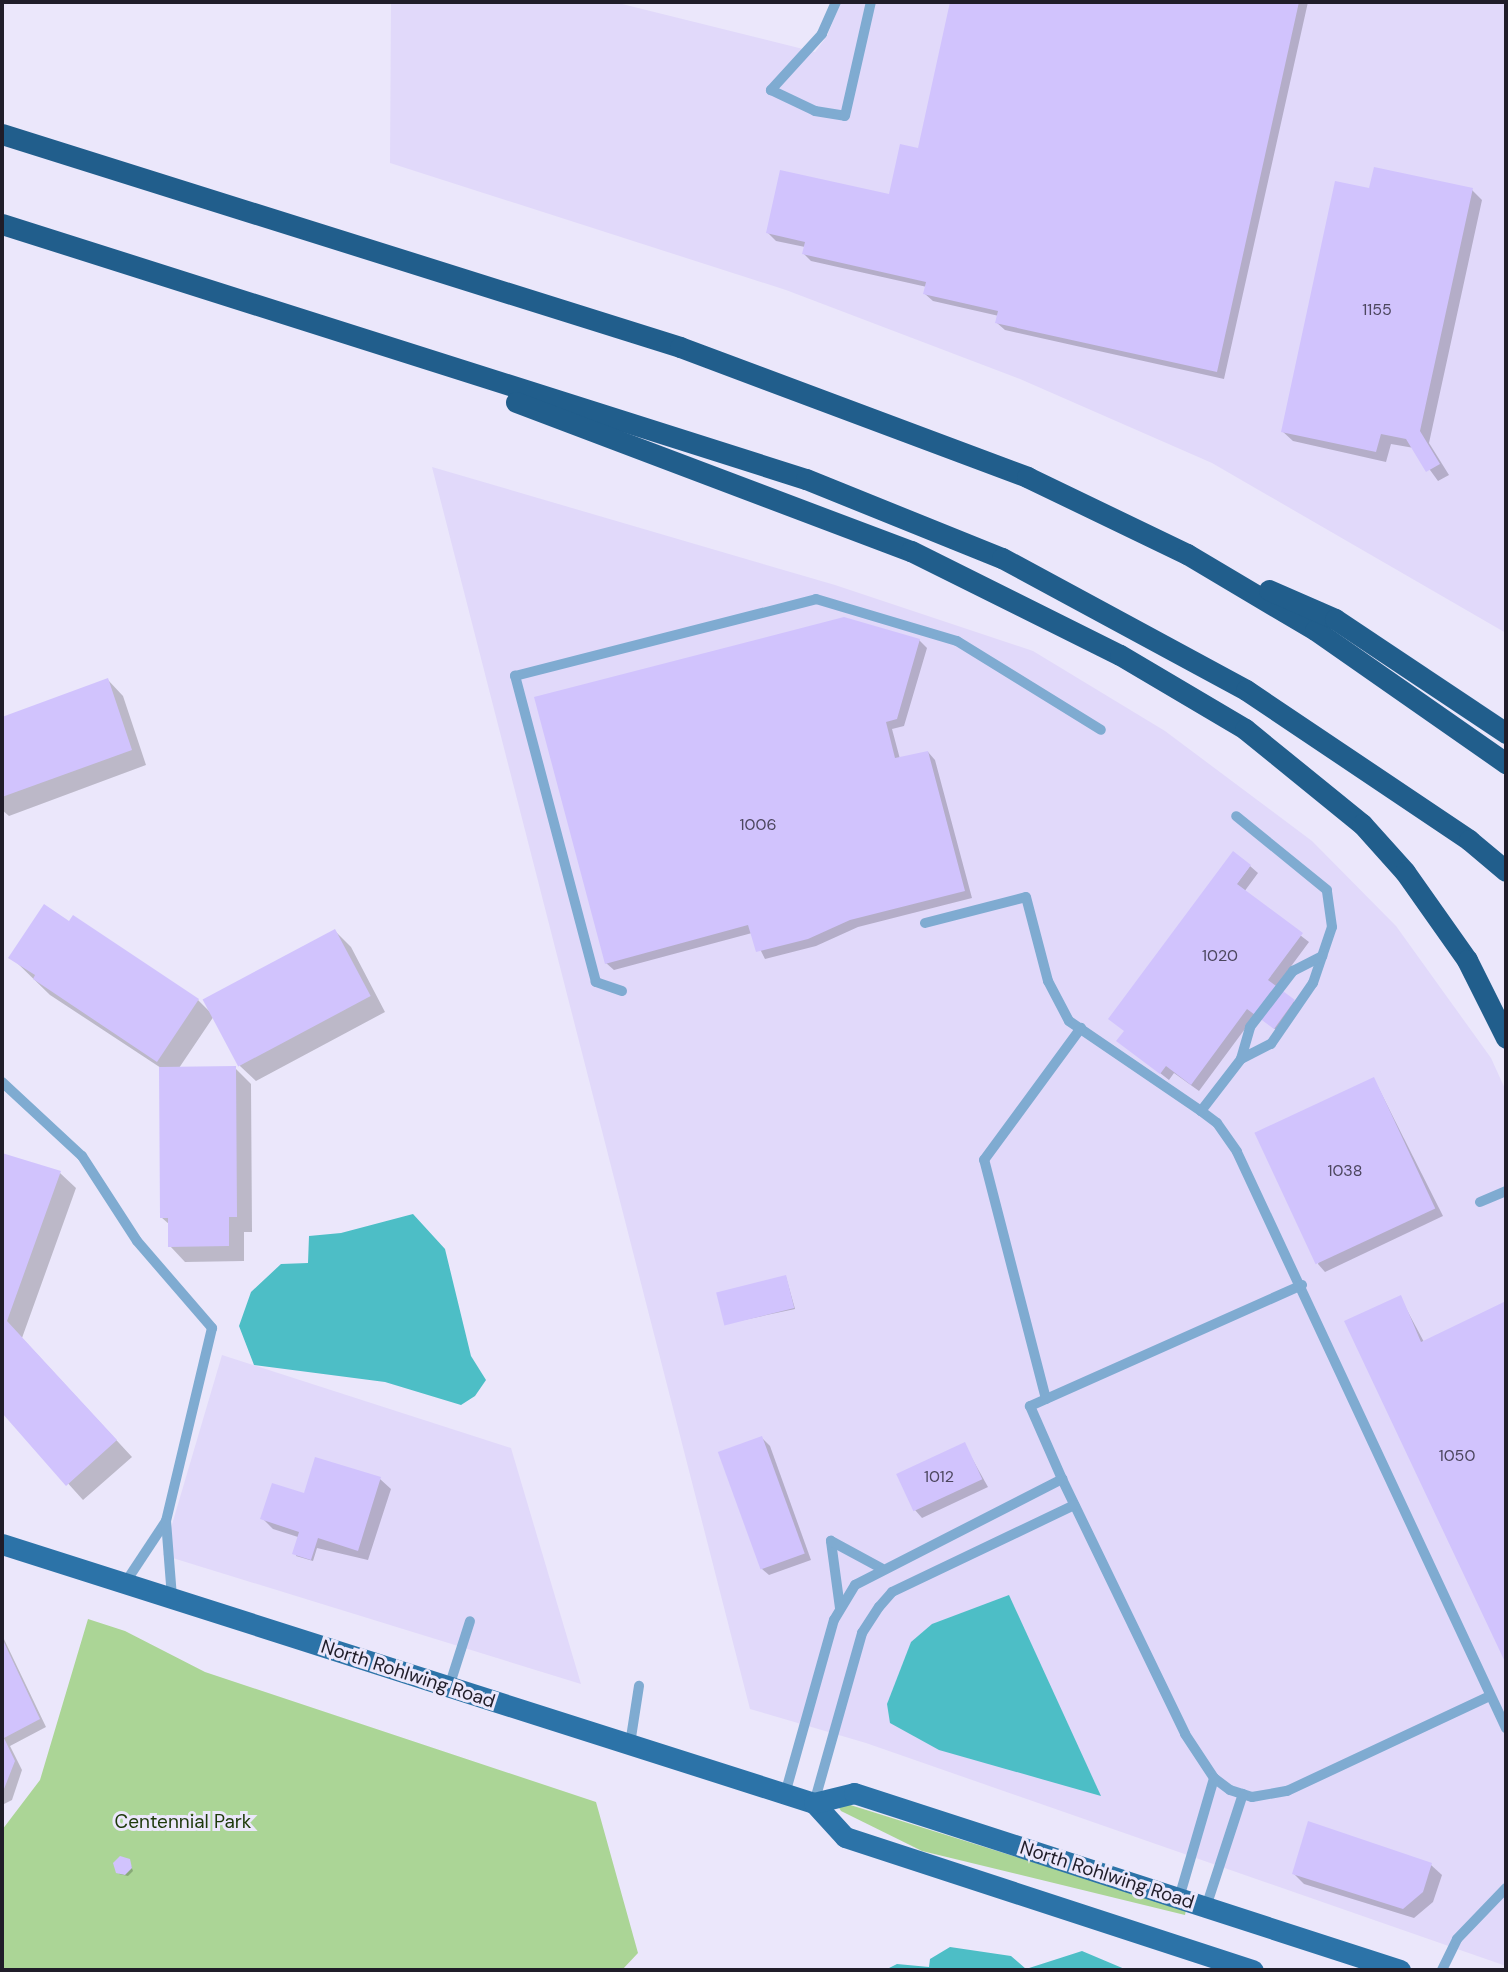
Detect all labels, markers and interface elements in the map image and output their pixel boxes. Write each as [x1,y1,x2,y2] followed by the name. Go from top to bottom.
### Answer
[1362,300,1392,320] house number: 1155
[740,815,776,835] house number: 1006
[1202,946,1238,966] house number: 1020
[1327,1161,1363,1181] house number: 1038
[1439,1446,1475,1466] house number: 1050
[924,1467,954,1487] house number: 1012
[318,1635,498,1713] street label: North Rohlwing Road
[115,1811,251,1833] park label: Centennial Park
[1017,1836,1197,1914] street label: North Rohlwing Road

